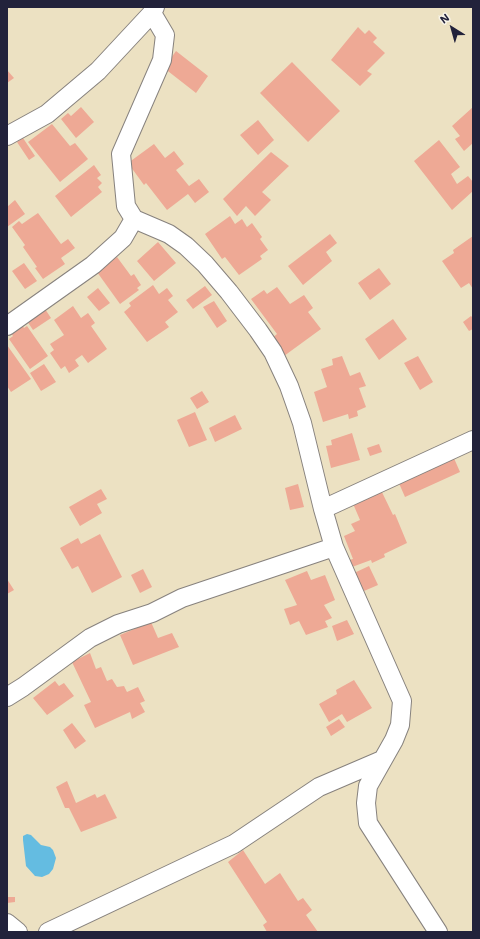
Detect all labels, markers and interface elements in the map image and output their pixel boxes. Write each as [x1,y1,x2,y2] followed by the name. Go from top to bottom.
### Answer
[432,8,472,48] north arrow
[437,10,452,27] text: N

